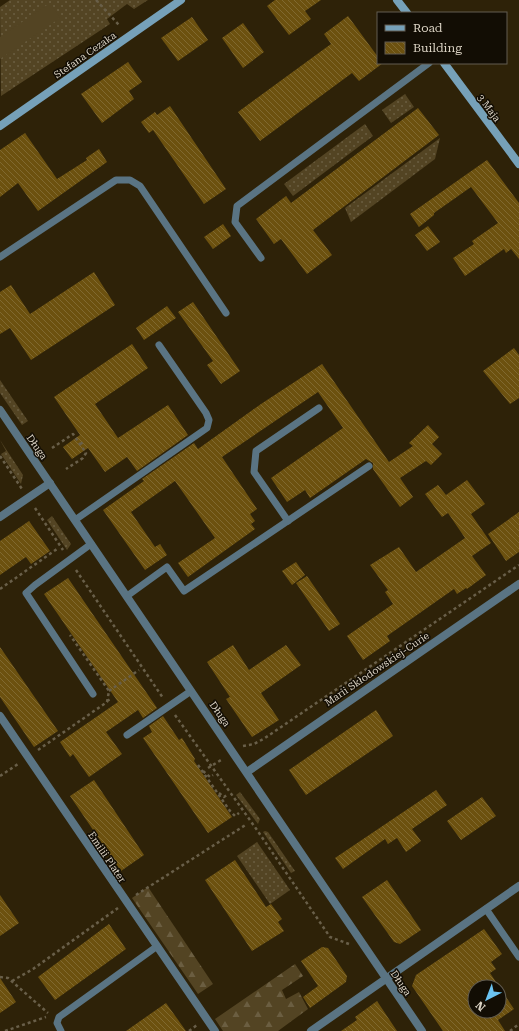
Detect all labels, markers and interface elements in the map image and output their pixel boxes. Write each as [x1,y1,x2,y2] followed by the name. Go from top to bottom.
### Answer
[377,12,507,64] legend
[413,21,443,35] text: Road
[52,29,119,80] street label: Stefana Cezaka
[413,41,462,55] text: Building
[475,92,503,124] street label: 3 Maja
[24,432,50,462] street label: Długa
[323,630,432,708] street label: Marii Skłodowskiej-Curie
[207,699,233,729] street label: Długa
[86,830,128,884] street label: Emilii Plater
[389,968,414,998] street label: Długa
[467,979,507,1019] north arrow
[473,998,488,1014] text: N

